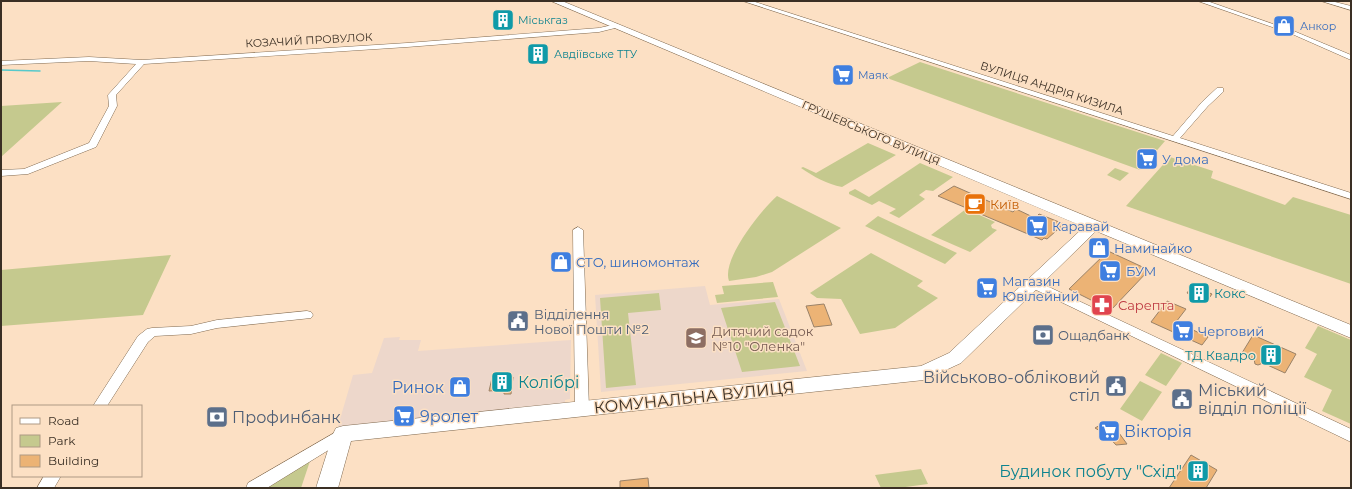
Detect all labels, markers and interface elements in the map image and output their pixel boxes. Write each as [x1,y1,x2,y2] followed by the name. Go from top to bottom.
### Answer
[490,7,516,33] building icon: Міськгаз
[518,13,568,27] place label: Міськгаз
[1271,13,1297,39] shop icon: Анкор
[1300,19,1336,33] place label: Анкор
[245,30,373,50] street label: КОЗАЧИЙ ПРОВУЛОК
[525,41,551,67] building icon: Авдіївське ТТУ
[554,47,638,61] place label: Авдіївське ТТУ
[979,58,1126,118] street label: ВУЛИЦЯ АНДРІЯ КИЗИЛА
[830,62,856,88] supermarket icon: Маяк
[858,68,889,82] place label: Маяк
[800,97,942,169] street label: ГРУШЕВСЬКОГО ВУЛИЦЯ
[1134,146,1160,172] supermarket icon: У дома
[1162,151,1209,167] place label: У дома
[962,191,988,217] cafe icon: Київ
[990,196,1019,212] place label: Київ
[1024,213,1050,239] supermarket icon: Каравай
[1052,218,1109,234] place label: Каравай
[1086,235,1112,261] shop icon: Наминайко
[1114,240,1192,256] place label: Наминайко
[548,249,574,275] shop icon: СТО, шиномонтаж
[576,254,700,270] place label: СТО, шиномонтаж
[1097,258,1123,284] supermarket icon: БУМ
[1126,263,1156,279] place label: БУМ
[1002,273,1080,304] place label: Магазин Ювілейний
[974,275,1000,301] supermarket icon: Магазин Ювілейний
[1186,280,1212,306] building icon: Кокс
[1214,285,1246,301] place label: Кокс
[1089,292,1115,318] pharmacy icon: Сарепта
[1118,297,1174,313] place label: Сарепта
[534,306,649,337] place label: Відділення Нової Пошти №2
[505,308,531,334] public building icon: Відділення Нової Пошти №2
[1170,318,1196,344] supermarket icon: Черговий
[1030,322,1056,348] bank icon: Ощадбанк
[712,323,814,354] place label: Дитячий садок №10 "Оленка"
[1198,323,1264,339] place label: Черговий
[683,325,709,351] school or university icon: Дитячий садок №10 "Оленка"
[1058,327,1130,343] place label: Ощадбанк
[1258,342,1284,368] building icon: ТД Квадро
[1185,347,1256,363] place label: ТД Квадро
[923,368,1100,405] place label: Військово-обліковий стіл
[489,369,515,395] building icon: Колібрі
[518,373,579,392] place label: Колібрі
[1103,373,1129,399] public building icon: Військово-обліковий стіл
[447,374,473,400] shop icon: Ринок
[392,378,445,397] place label: Ринок
[593,378,795,417] street label: КОМУНАЛЬНА ВУЛИЦЯ
[1198,381,1307,418] place label: Міський відділ поліції
[1169,386,1195,412] public building icon: Міський відділ поліції
[391,403,417,429] supermarket icon: 9ролет
[204,404,230,430] bank icon: Профинбанк
[12,405,142,477] legend
[420,407,478,426] place label: 9ролет
[232,408,341,427] place label: Профинбанк
[48,413,79,428] text: Road
[1096,418,1122,444] supermarket icon: Вікторія
[1124,422,1192,441] place label: Вікторія
[48,433,76,448] text: Park
[48,453,99,468] text: Building
[1185,458,1211,484] building icon: Будинок побуту "Схід"
[999,462,1182,481] place label: Будинок побуту "Схід"

